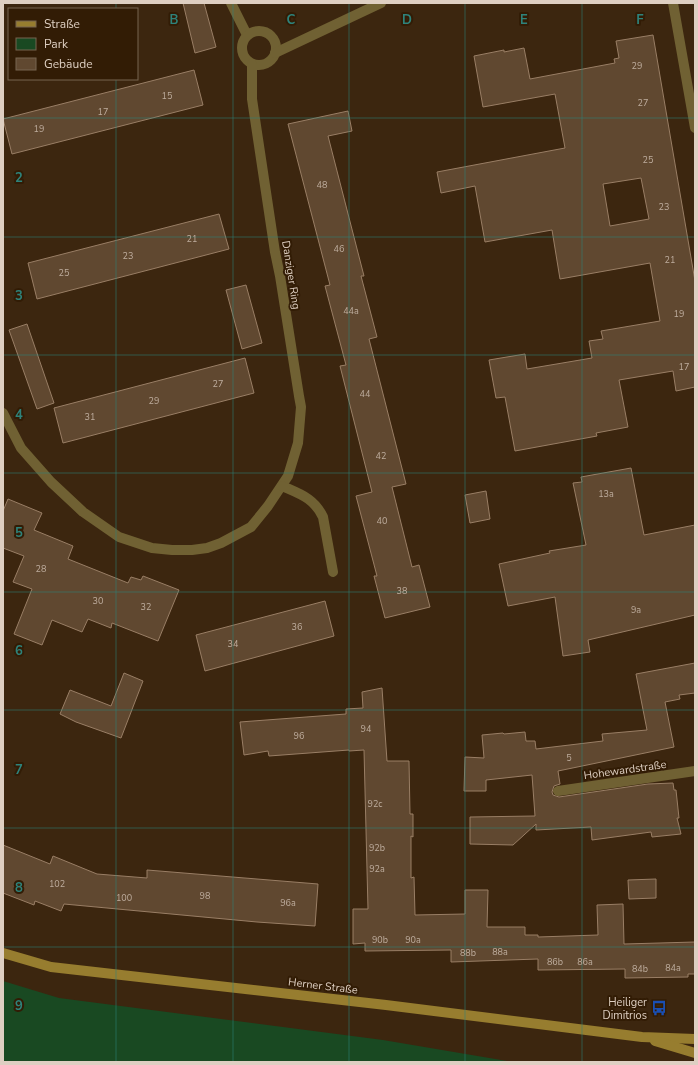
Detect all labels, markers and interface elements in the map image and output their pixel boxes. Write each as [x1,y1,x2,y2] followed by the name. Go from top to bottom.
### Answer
[8,8,138,80] legend
[170,11,179,29] text: B
[287,11,296,29] text: C
[402,11,412,29] text: D
[520,11,528,29] text: E
[636,11,644,29] text: F
[44,16,80,32] text: Straße
[44,36,69,52] text: Park
[44,56,93,72] text: Gebäude
[632,60,642,72] house number: 29
[162,90,172,102] house number: 15
[638,97,648,109] house number: 27
[98,106,108,118] house number: 17
[34,123,44,135] house number: 19
[643,154,653,166] house number: 25
[15,169,23,187] text: 2
[317,179,327,191] house number: 48
[659,201,669,213] house number: 23
[187,233,197,245] house number: 21
[278,239,304,311] street label: Danziger Ring
[334,243,344,255] house number: 46
[123,250,133,262] house number: 23
[665,254,675,266] house number: 21
[59,267,69,279] house number: 25
[15,287,23,305] text: 3
[343,305,359,317] house number: 44a
[674,308,684,320] house number: 19
[679,361,689,373] house number: 17
[213,378,223,390] house number: 27
[360,388,371,400] house number: 44
[149,395,159,407] house number: 29
[15,406,23,424] text: 4
[85,411,95,423] house number: 31
[376,450,386,462] house number: 42
[598,488,614,500] house number: 13a
[377,515,387,527] house number: 40
[15,524,23,542] text: 5
[36,563,46,575] house number: 28
[397,585,407,597] house number: 38
[93,595,103,607] house number: 30
[141,601,151,613] house number: 32
[631,604,641,616] house number: 9a
[292,621,302,633] house number: 36
[228,638,239,650] house number: 34
[15,642,23,660] text: 6
[361,723,372,735] house number: 94
[294,730,304,742] house number: 96
[566,752,572,764] house number: 5
[583,757,667,783] street label: Hohewardstraße
[15,761,23,779] text: 7
[368,798,382,810] house number: 92c
[369,842,385,854] house number: 92b
[369,863,385,875] house number: 92a
[49,878,65,890] house number: 102
[15,879,23,897] text: 8
[200,890,210,902] house number: 98
[116,892,132,904] house number: 100
[280,897,296,909] house number: 96a
[372,934,388,946] house number: 90b
[405,934,421,946] house number: 90a
[492,946,508,958] house number: 88a
[460,947,476,959] house number: 88b
[547,956,563,968] house number: 86b
[577,956,593,968] house number: 86a
[665,962,681,974] house number: 84a
[632,963,648,975] house number: 84b
[287,974,359,998] street label: Herner Straße
[603,995,647,1023] place label: Heiliger Dimitrios
[15,997,23,1015] text: 9
[650,999,668,1017] bus stop icon: Heiliger Dimitrios

